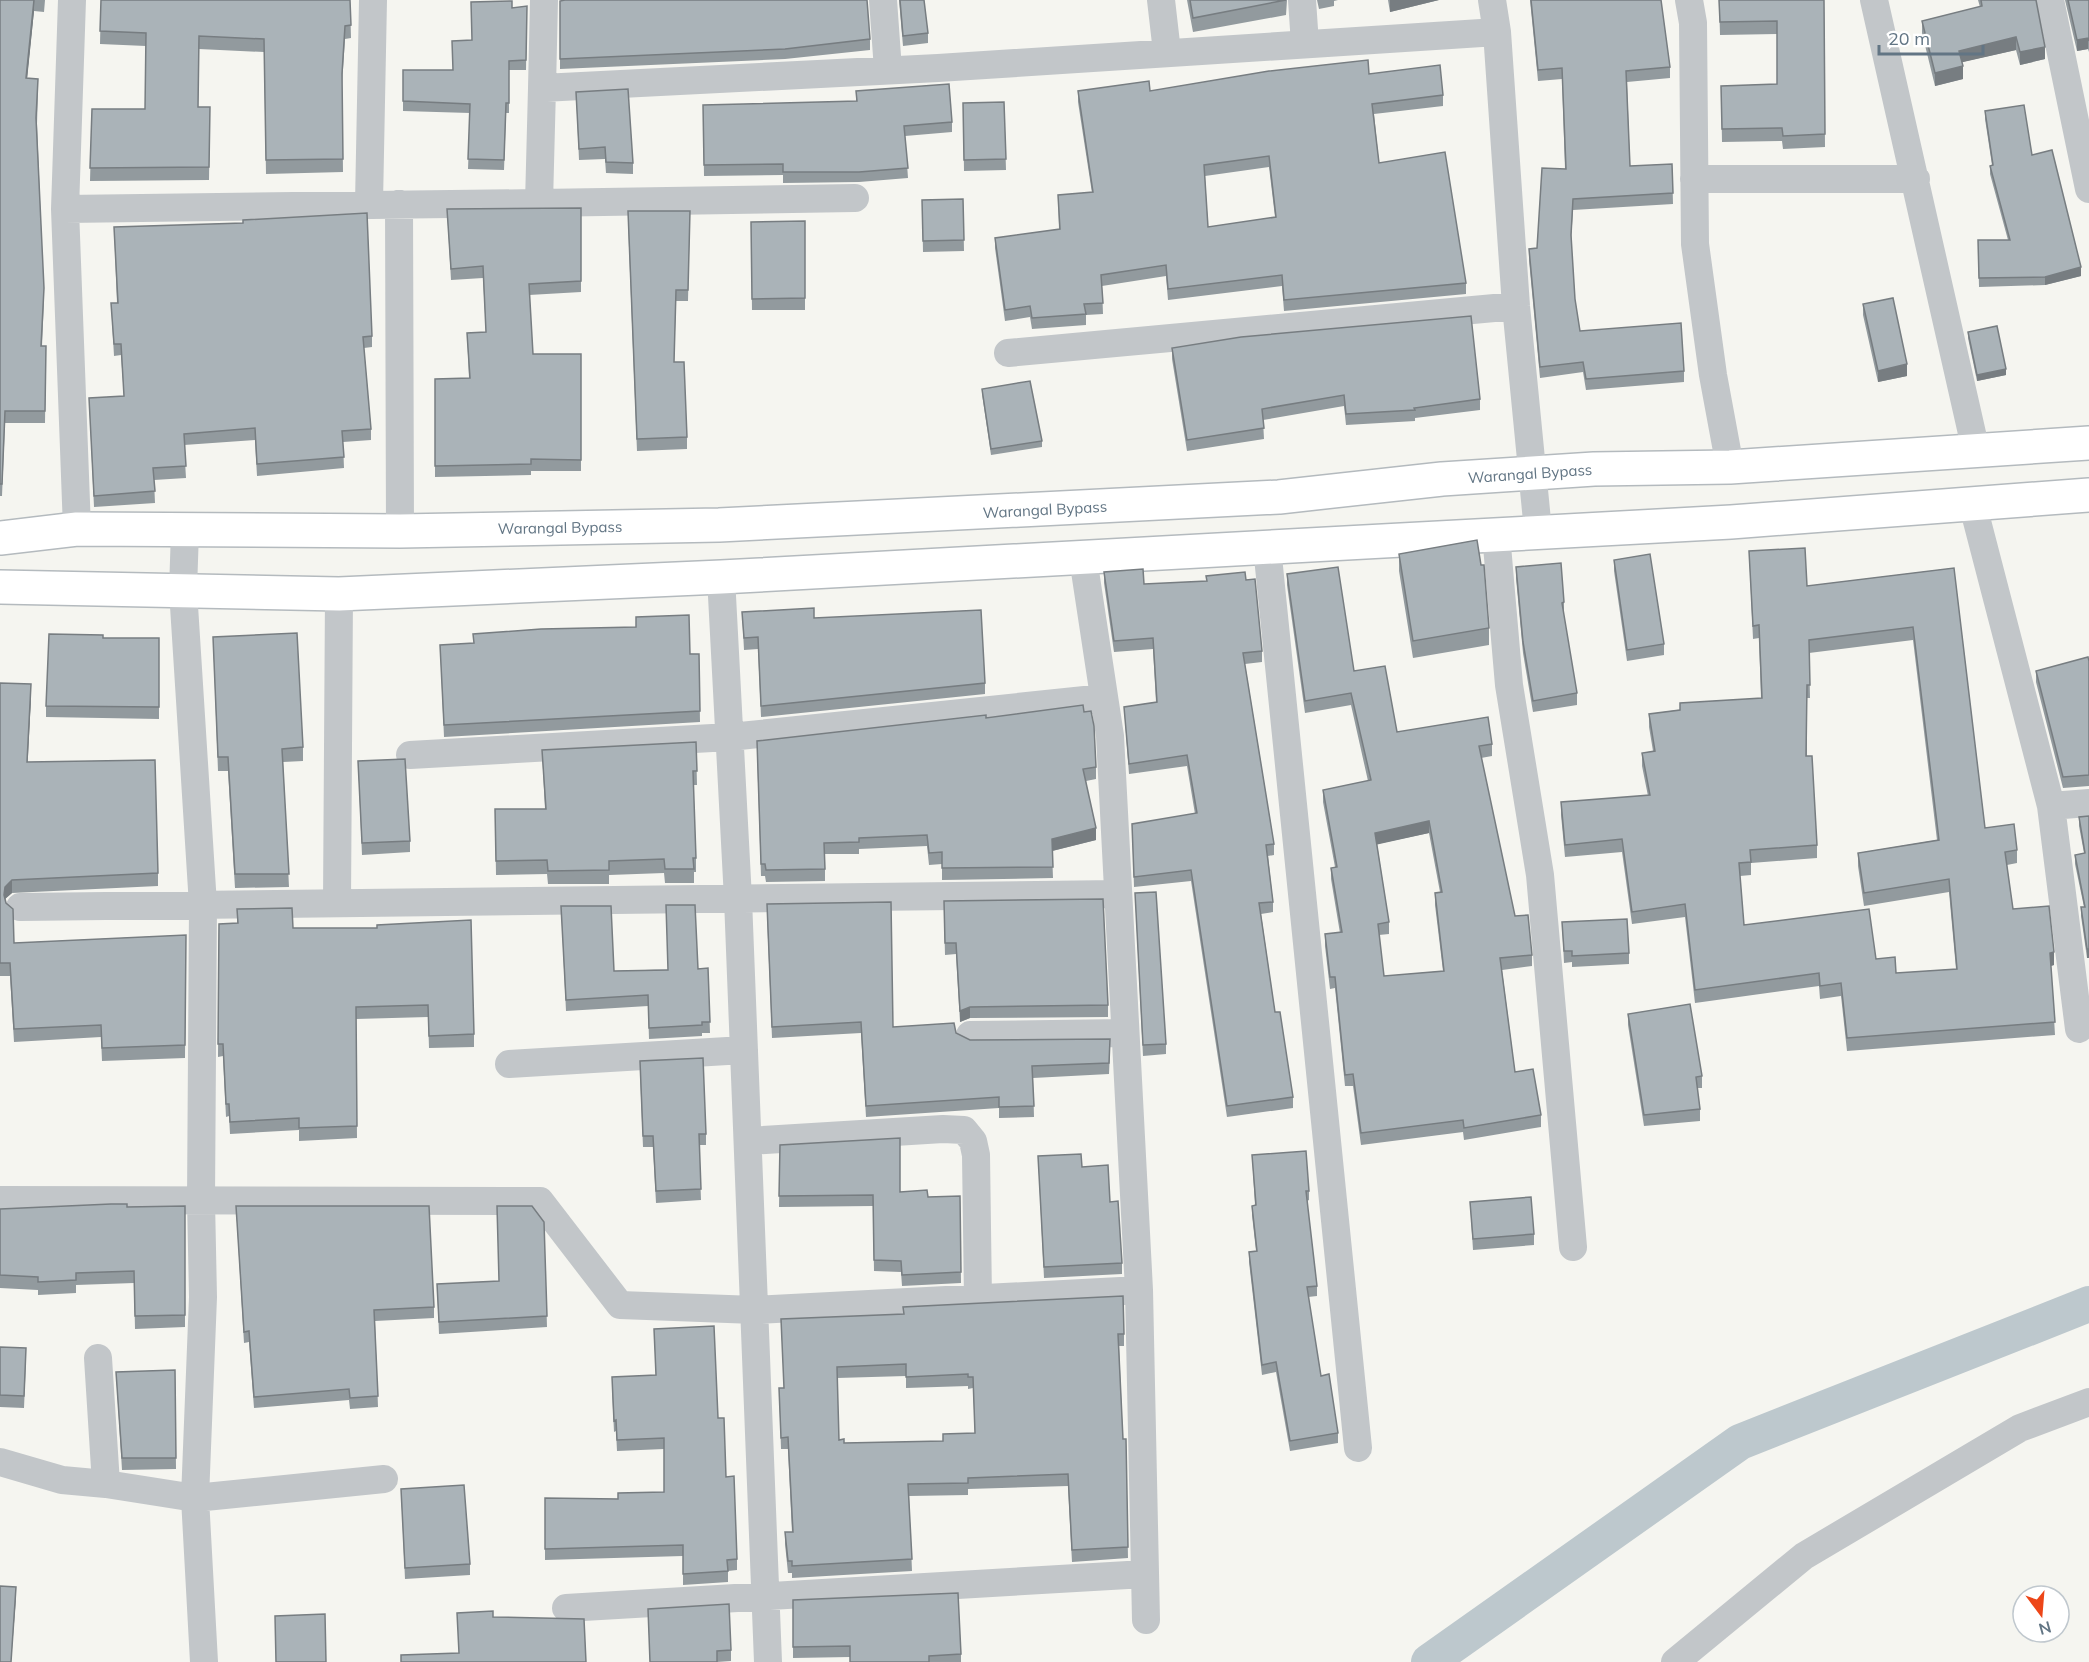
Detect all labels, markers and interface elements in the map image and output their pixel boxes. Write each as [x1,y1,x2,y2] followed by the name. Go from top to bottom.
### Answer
[1879,18,1982,56] scale bar
[1888,27,1930,50] text: 20 m
[1467,460,1593,487] street label: Warangal Bypass
[982,497,1108,522] street label: Warangal Bypass
[498,517,622,538] street label: Warangal Bypass
[2011,1584,2071,1644] north arrow
[2037,1617,2054,1640] text: N

